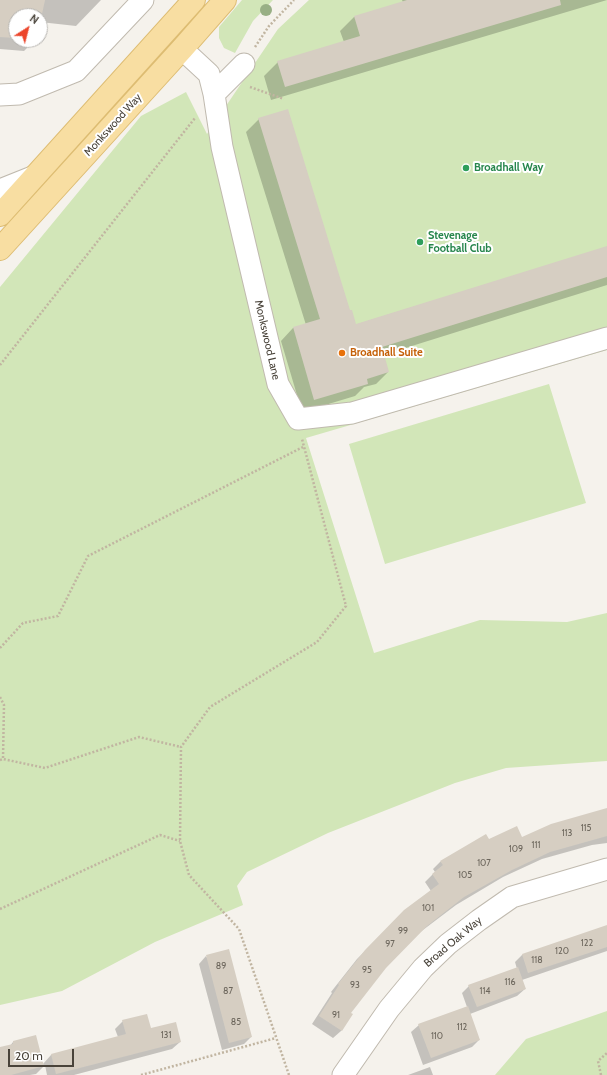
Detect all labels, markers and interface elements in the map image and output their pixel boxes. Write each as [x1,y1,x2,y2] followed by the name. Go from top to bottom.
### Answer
[8,8,48,48] north arrow
[27,11,42,27] text: N
[81,91,145,159] street label: Monkswood Way
[474,161,544,175] place label: Broadhall Way
[461,163,471,173] marker: Broadhall Way
[428,229,492,255] place label: Stevenage Football Club
[415,237,425,247] marker: Stevenage Football Club
[251,299,283,381] street label: Monkswood Lane
[350,346,423,360] place label: Broadhall Suite
[337,348,347,358] marker: Broadhall Suite
[581,823,591,833] house number: 115
[562,828,572,838] house number: 113
[532,840,540,850] house number: 111
[509,844,523,854] house number: 109
[477,858,491,868] house number: 107
[458,870,472,880] house number: 105
[422,903,434,913] house number: 101
[421,914,485,970] street label: Broad Oak Way
[398,926,408,936] house number: 99
[581,938,593,948] house number: 122
[385,939,395,949] house number: 97
[555,946,569,956] house number: 120
[531,955,543,965] house number: 118
[216,961,226,971] house number: 89
[362,965,372,975] house number: 95
[505,977,515,987] house number: 116
[350,980,360,990] house number: 93
[223,986,233,996] house number: 87
[479,986,491,996] house number: 114
[332,1010,340,1020] house number: 91
[231,1017,241,1027] house number: 85
[457,1022,467,1032] house number: 112
[161,1030,171,1040] house number: 131
[431,1031,443,1041] house number: 110
[10,1041,76,1067] scale bar
[15,1048,43,1063] text: 20 m

